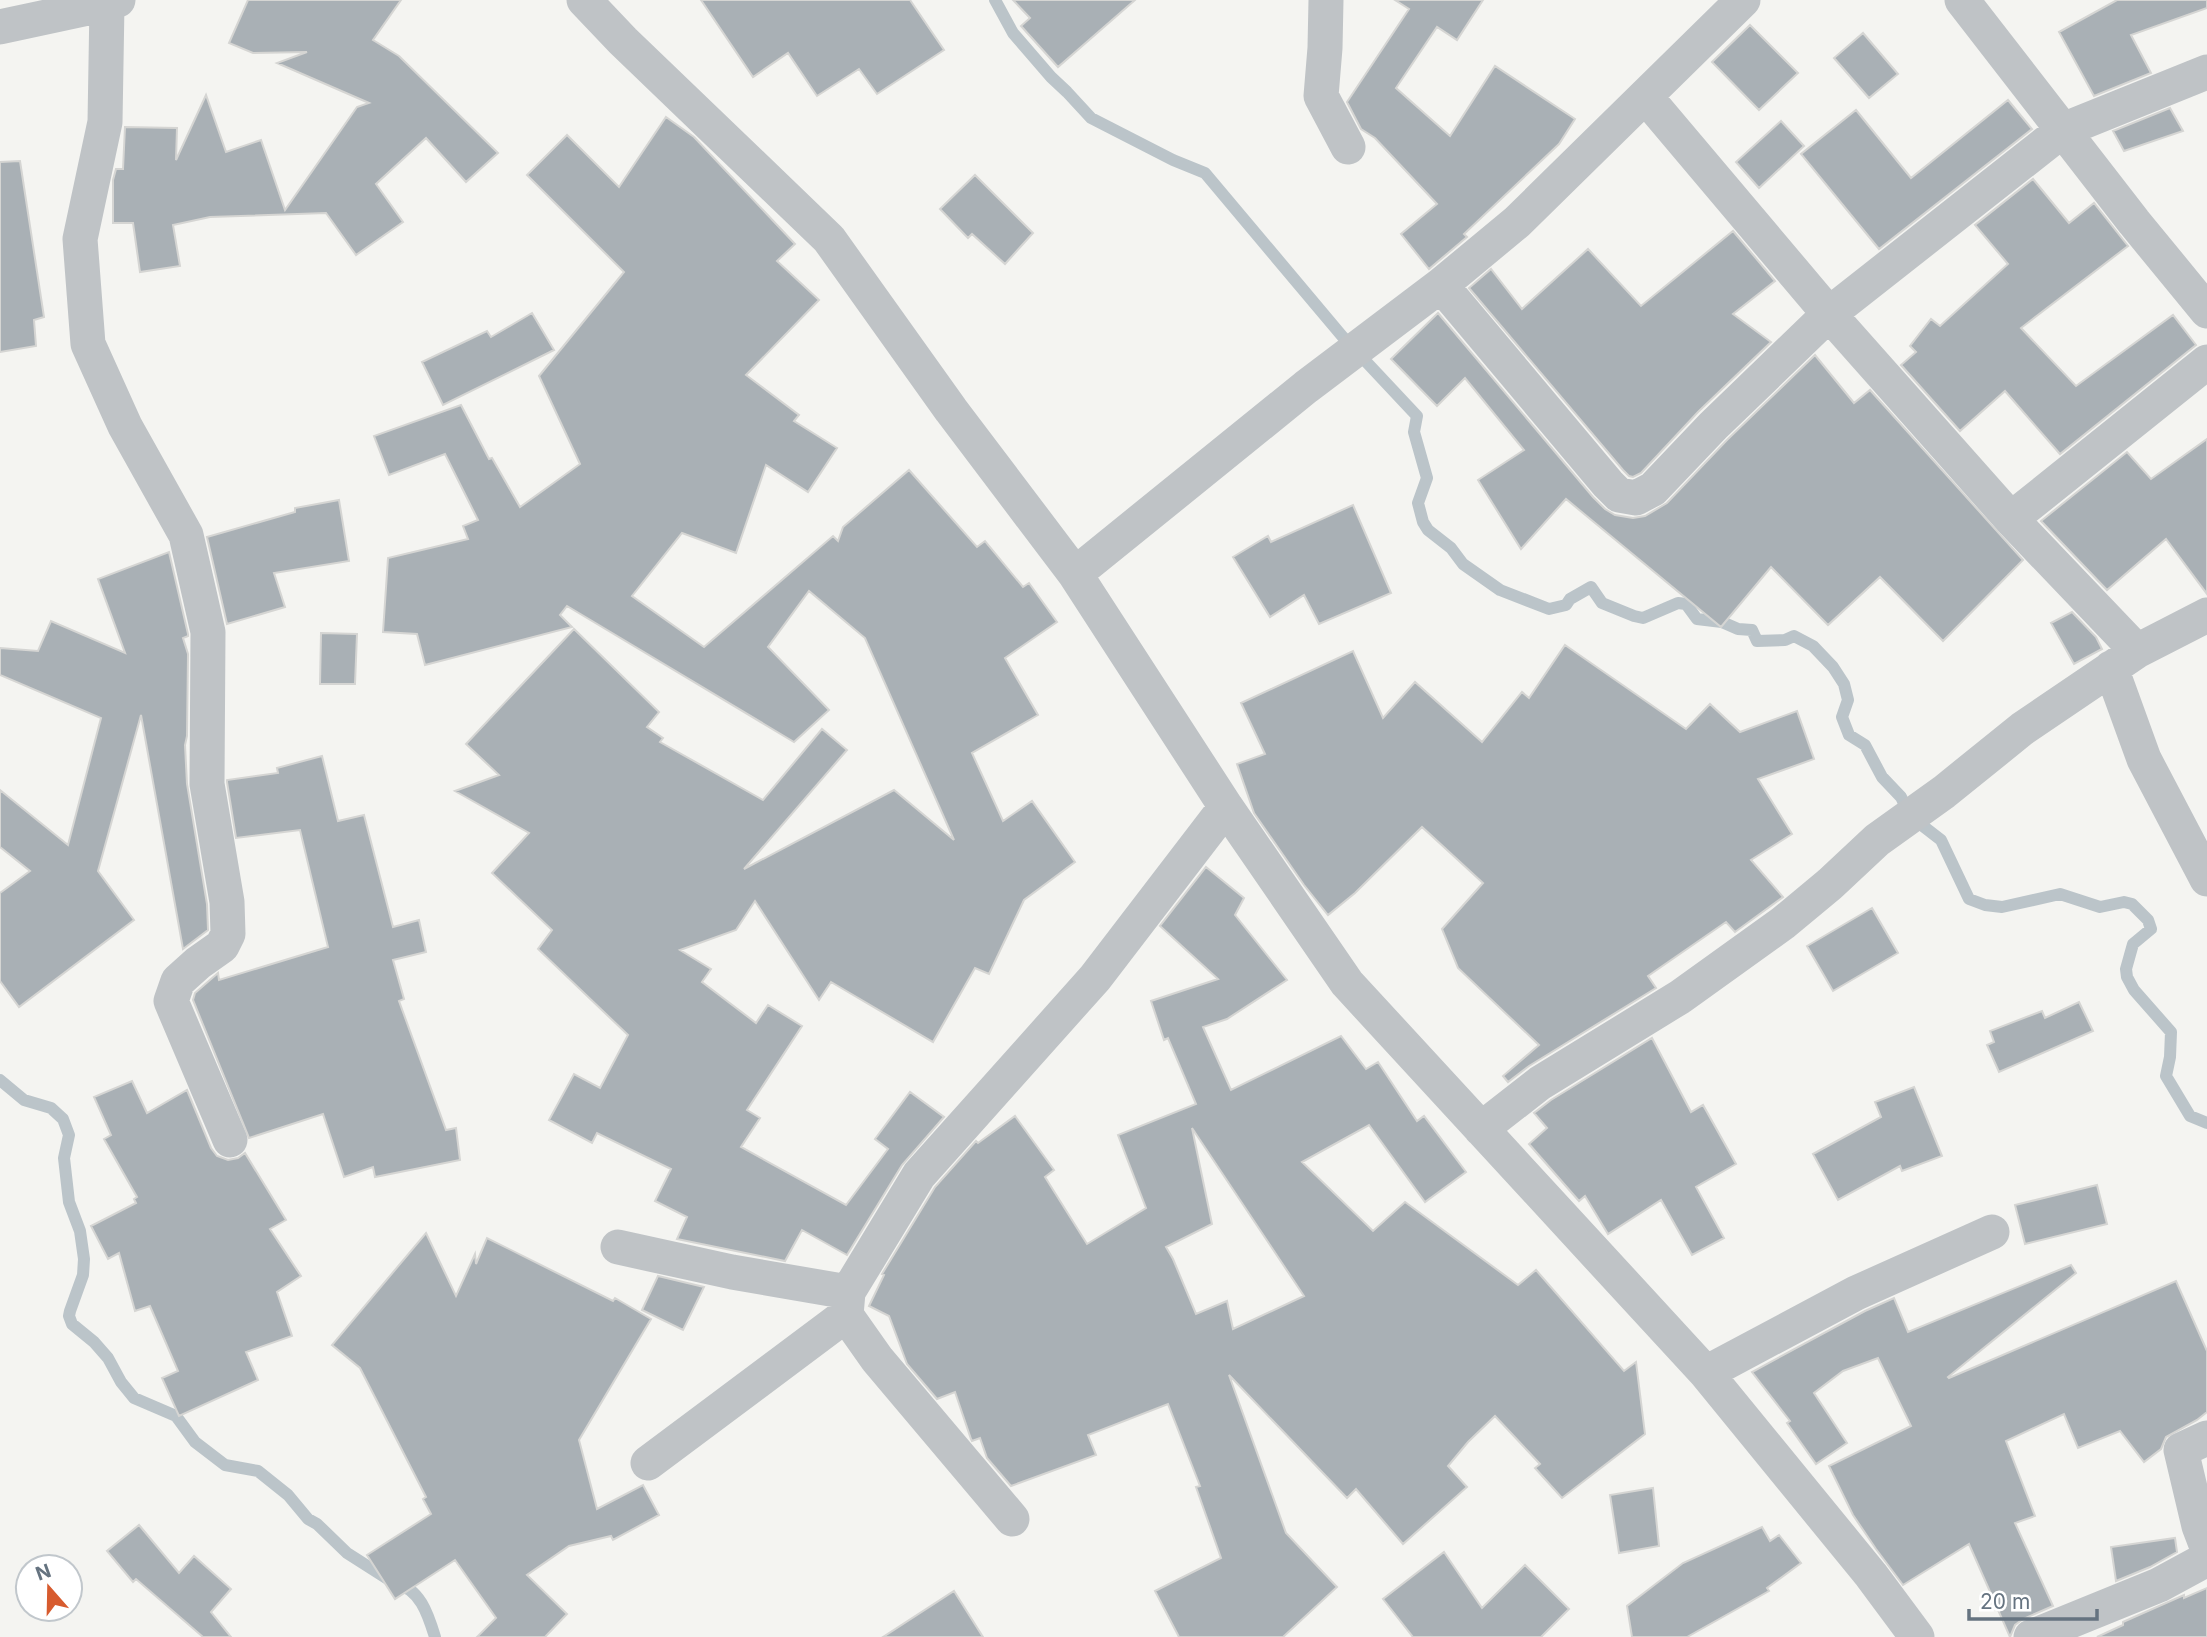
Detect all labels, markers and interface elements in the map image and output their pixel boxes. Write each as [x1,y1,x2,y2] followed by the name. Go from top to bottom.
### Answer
[14,1553,84,1623] north arrow
[33,1559,54,1586] text: N
[1969,1578,2097,1622] scale bar
[1980,1589,2030,1614] text: 20 m

